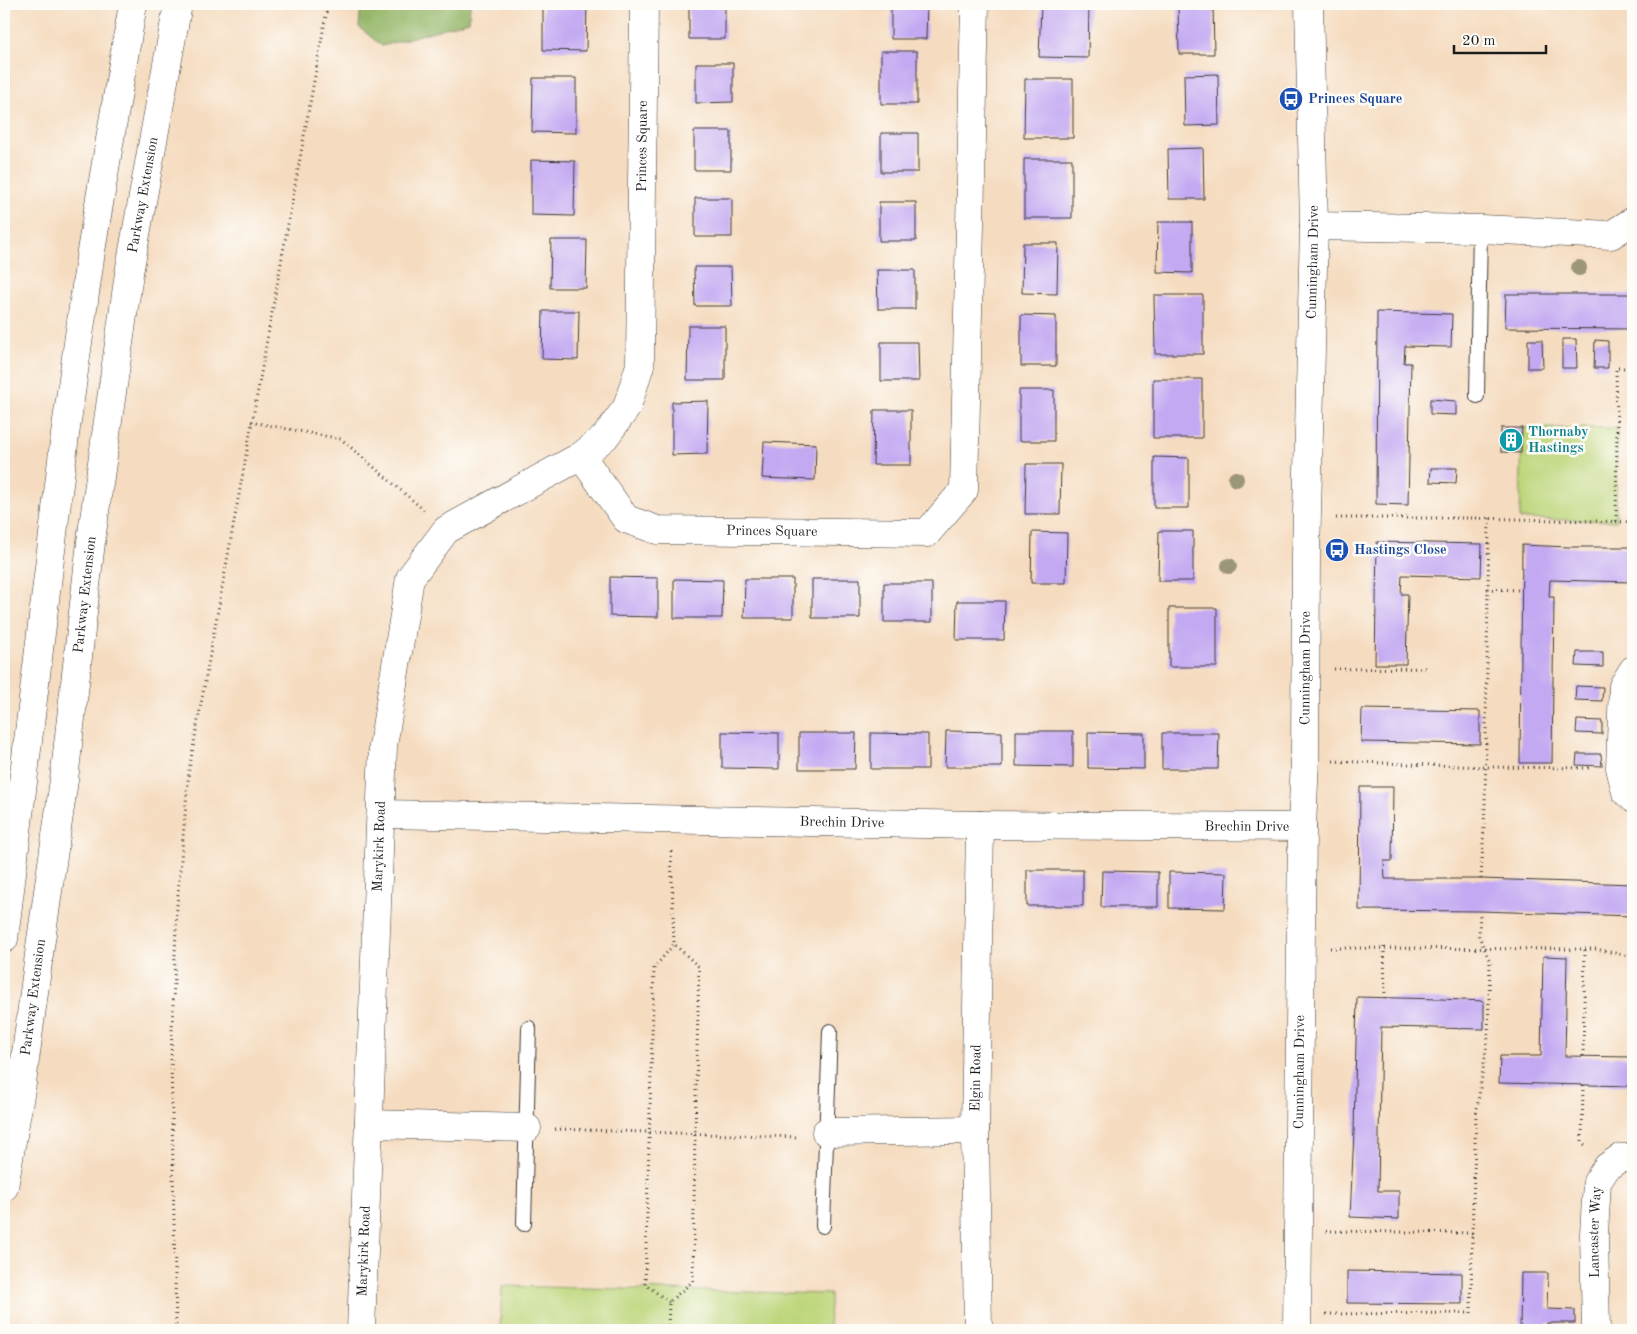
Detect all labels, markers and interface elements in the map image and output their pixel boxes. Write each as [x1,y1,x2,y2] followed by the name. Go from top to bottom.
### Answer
[1454,22,1547,54] scale bar
[1462,34,1496,49] text: 20 m
[1278,86,1304,112] bus stop icon: Princes Square
[1308,92,1402,106] place label: Princes Square
[635,100,650,192] street label: Princes Square
[126,135,161,254] street label: Parkway Extension
[1305,205,1321,319] street label: Cunningham Drive
[1528,425,1589,455] place label: Thornaby Hastings
[1498,427,1524,453] building icon: Thornaby Hastings
[726,524,818,539] street label: Princes Square
[71,535,99,654] street label: Parkway Extension
[1324,537,1350,563] bus stop icon: Hastings Close
[1354,543,1447,557] place label: Hastings Close
[1298,611,1313,725] street label: Cunningham Drive
[371,801,388,892] street label: Marykirk Road
[800,815,884,830] street label: Brechin Drive
[1205,819,1289,834] street label: Brechin Drive
[19,938,48,1056] street label: Parkway Extension
[1292,1015,1307,1129] street label: Cunningham Drive
[968,1044,983,1112] street label: Elgin Road
[1587,1185,1604,1278] street label: Lancaster Way
[355,1205,373,1297] street label: Marykirk Road

